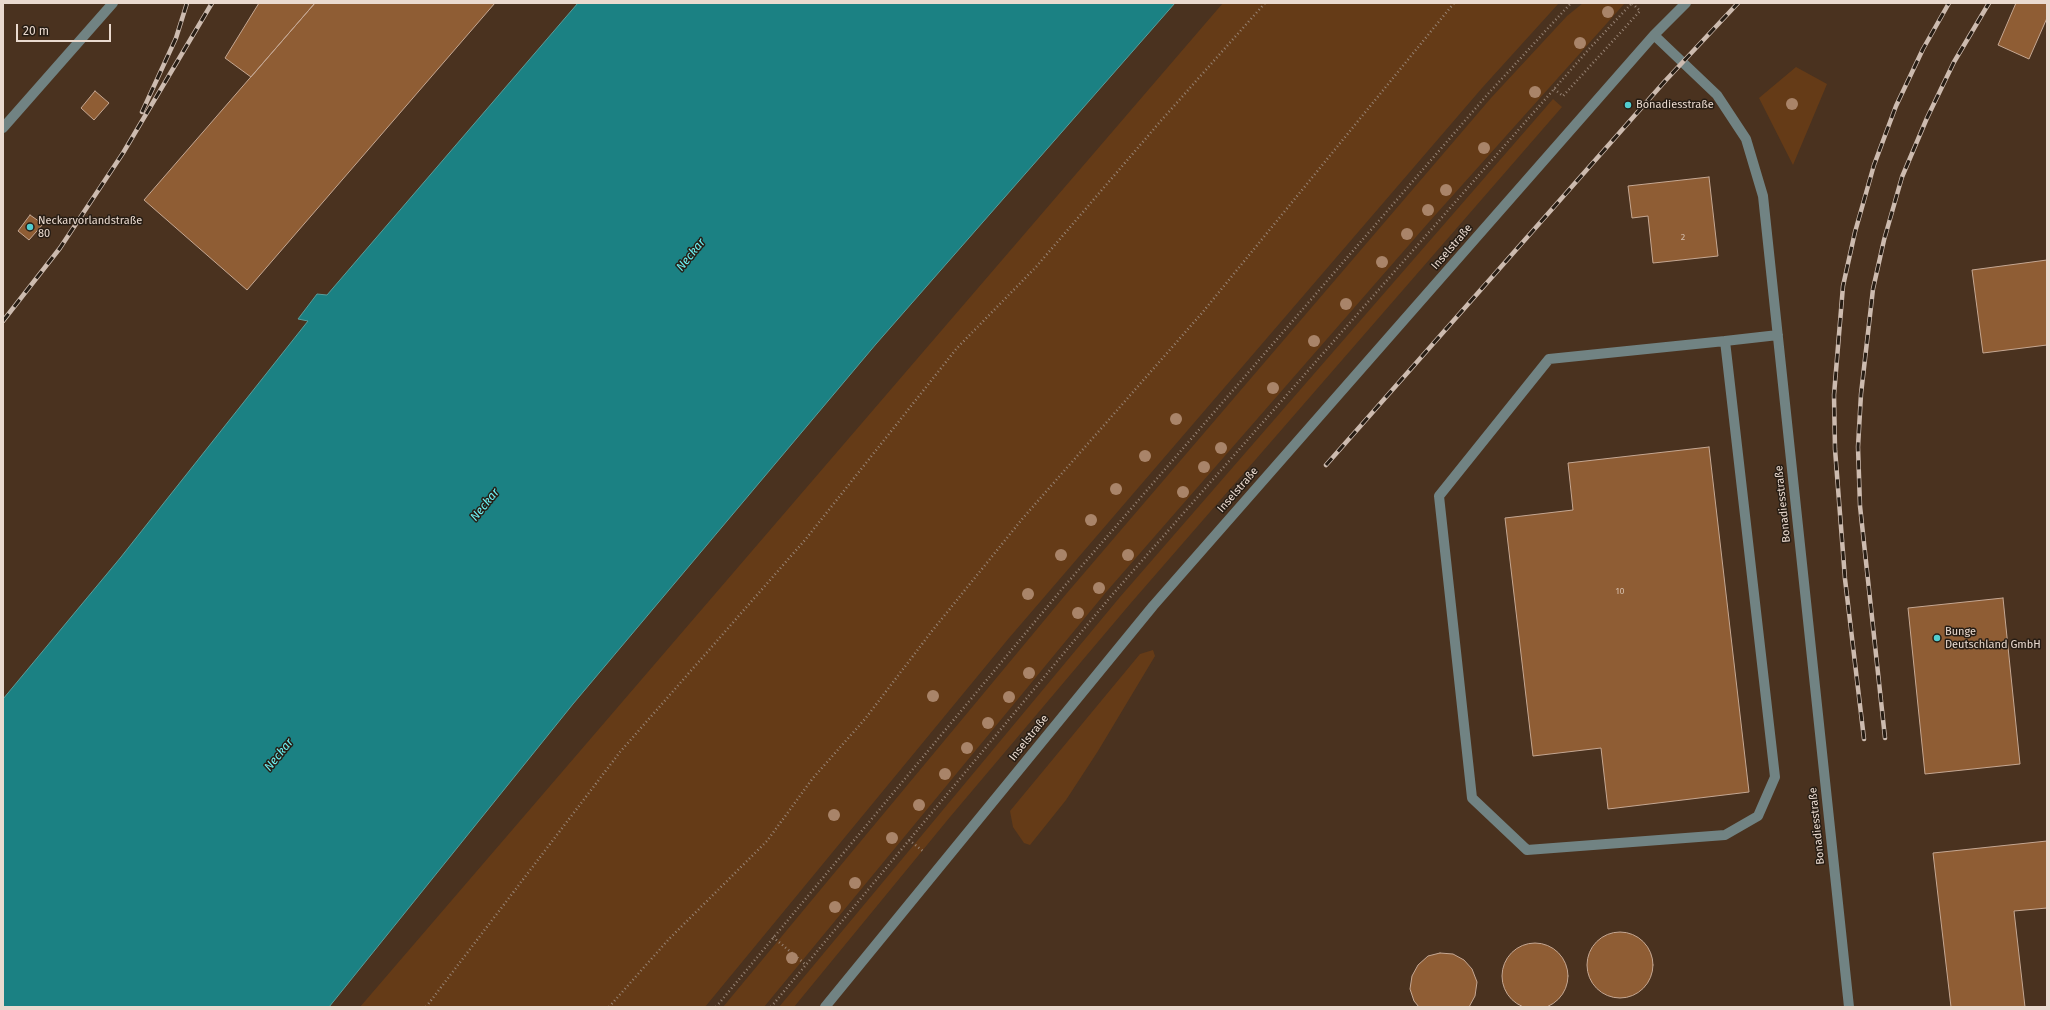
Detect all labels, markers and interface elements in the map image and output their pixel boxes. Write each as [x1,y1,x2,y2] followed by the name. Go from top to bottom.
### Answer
[18,16,113,42] scale bar
[23,24,49,38] text: 20 m
[1636,98,1714,112] place label: Bonadiesstraße
[1623,100,1633,110] marker: Bonadiesstraße
[38,214,142,240] place label: Neckarvorlandstraße 80
[25,222,35,232] marker: Neckarvorlandstraße 80
[1429,222,1475,272] street label: Inselstraße
[1681,232,1685,242] house number: 2
[673,236,709,274] water label: Neckar
[1215,465,1261,515] street label: Inselstraße
[1772,465,1794,543] street label: Bonadiesstraße
[467,486,503,524] water label: Neckar
[1616,586,1624,596] house number: 10
[1945,625,2041,651] place label: Bunge Deutschland GmbH
[1932,633,1942,643] marker: Bunge Deutschland GmbH
[1006,712,1052,764] street label: Inselstraße
[261,736,297,774] water label: Neckar
[1806,787,1828,865] street label: Bonadiesstraße

